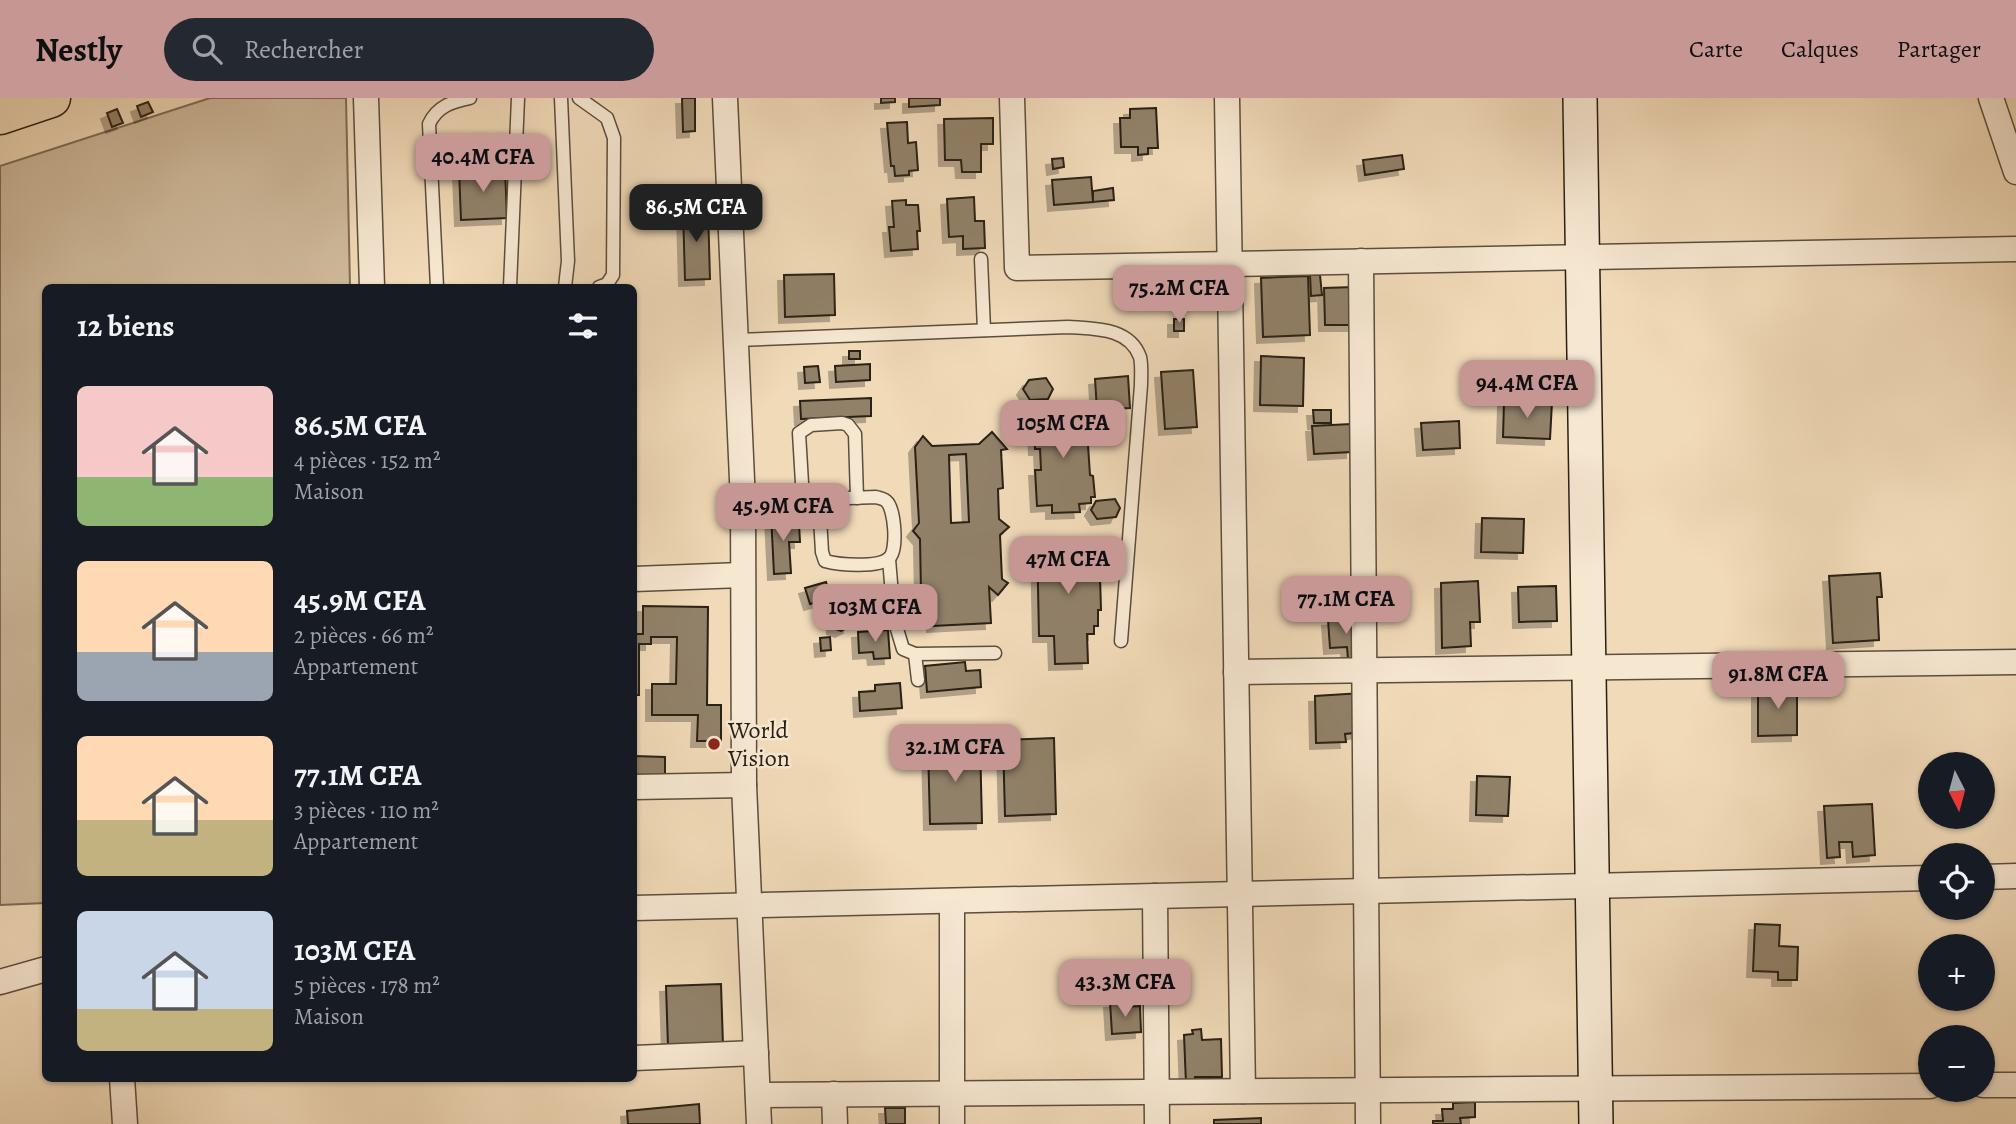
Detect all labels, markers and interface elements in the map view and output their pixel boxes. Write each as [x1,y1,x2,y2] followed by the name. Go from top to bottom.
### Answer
[164,18,654,81] search box
[35,27,122,72] text: Nestly
[188,30,226,68] icon: search
[244,32,364,67] text: Rechercher
[1689,33,1743,65] text: Carte
[1781,33,1859,65] text: Calques
[1897,33,1981,65] text: Partager
[403,134,563,194] pin: 40.4M CFA
[432,141,534,172] text: 40.4M CFA
[616,184,776,244] pin: 86.5M CFA
[645,191,747,222] text: 86.5M CFA
[1099,266,1259,325] pin: 75.2M CFA
[1129,272,1229,303] text: 75.2M CFA
[77,306,175,346] text: 12 biens
[564,307,602,345] icon: filters
[1447,360,1607,420] pin: 94.4M CFA
[1476,367,1578,398] text: 94.4M CFA
[991,400,1135,460] pin: 105M CFA
[294,405,426,445] text: 86.5M CFA
[1017,407,1109,438] text: 105M CFA
[133,414,217,498] icon: home
[294,445,440,476] text: 4 pièces · 152 m²
[294,476,364,507] text: Maison
[703,484,863,543] pin: 45.9M CFA
[733,490,833,521] text: 45.9M CFA
[1003,536,1133,596] pin: 47M CFA
[1026,543,1110,574] text: 47M CFA
[1266,576,1426,636] pin: 77.1M CFA
[294,580,426,620] text: 45.9M CFA
[1297,583,1395,614] text: 77.1M CFA
[803,584,947,644] pin: 103M CFA
[133,589,217,673] icon: home
[829,591,921,622] text: 103M CFA
[294,620,434,651] text: 2 pièces · 66 m²
[294,651,418,682] text: Appartement
[1698,652,1858,711] pin: 91.8M CFA
[1728,658,1828,689] text: 91.8M CFA
[727,714,790,774] place label: World Vision
[875,724,1035,784] pin: 32.1M CFA
[906,731,1004,762] text: 32.1M CFA
[706,736,722,752] marker: World Vision
[1918,752,1995,830] north arrow
[1918,752,1995,1102] map controls
[294,755,421,795] text: 77.1M CFA
[133,764,217,848] icon: home
[294,795,439,826] text: 3 pièces · 110 m²
[294,826,418,857] text: Appartement
[1918,843,1995,920] button: locate
[294,930,415,970] text: 103M CFA
[1918,934,1995,1011] button: +
[133,939,217,1023] icon: home
[1045,960,1205,1019] pin: 43.3M CFA
[1075,966,1175,997] text: 43.3M CFA
[294,970,440,1001] text: 5 pièces · 178 m²
[294,1001,364,1032] text: Maison
[1918,1025,1995,1102] button: −

